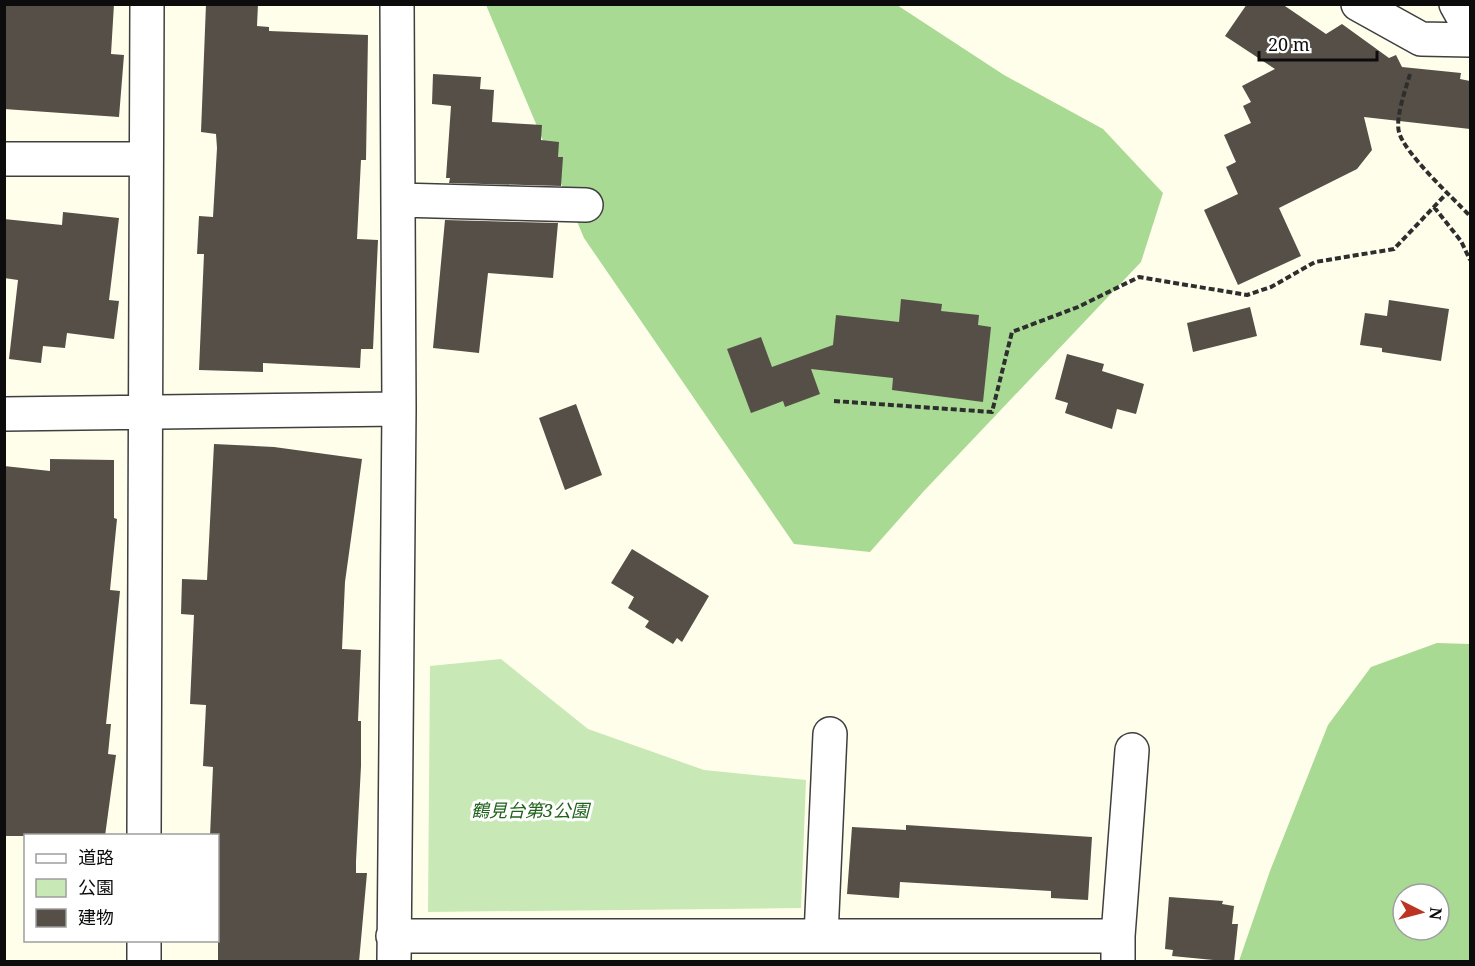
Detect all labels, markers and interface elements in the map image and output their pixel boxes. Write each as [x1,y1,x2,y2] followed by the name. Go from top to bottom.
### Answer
[1259,24,1378,62] scale bar
[1268,32,1310,56] text: 20 m
[471,798,592,822] park label: 鶴見台第3公園
[24,834,219,942] legend
[78,845,114,869] text: 道路
[78,875,114,899] text: 公園
[1391,882,1451,942] north arrow
[78,905,114,929] text: 建物
[1424,906,1448,921] text: N

